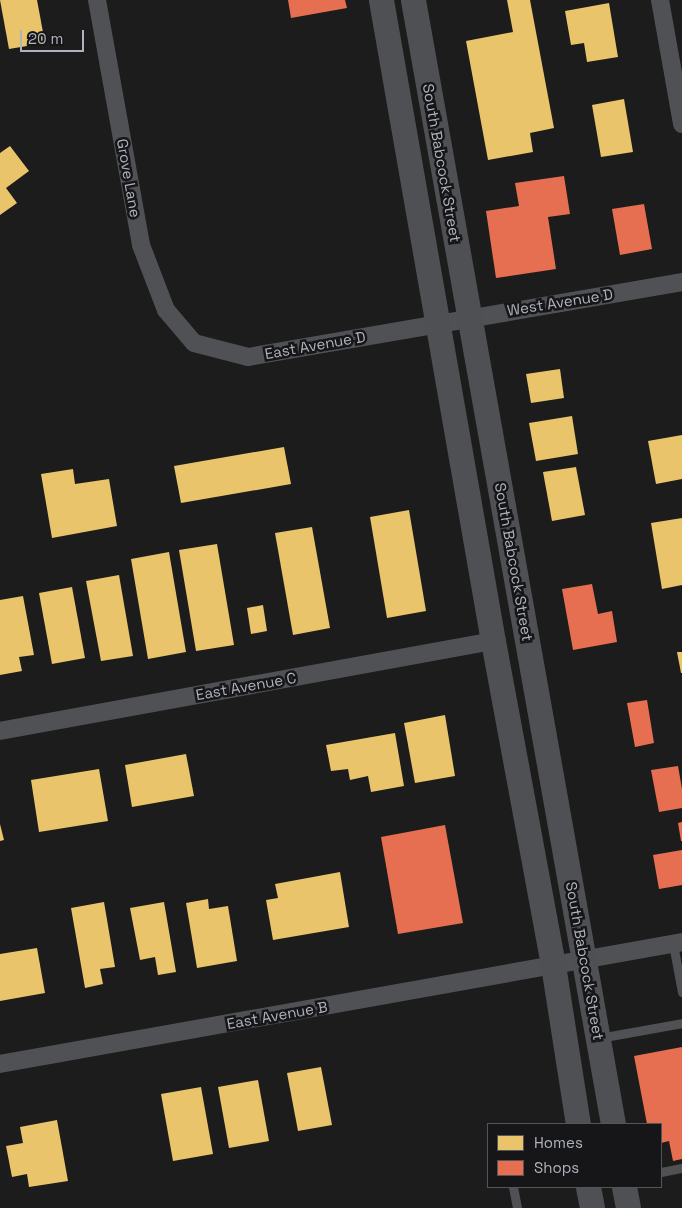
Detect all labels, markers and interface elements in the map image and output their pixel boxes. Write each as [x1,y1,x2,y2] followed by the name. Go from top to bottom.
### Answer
[22,20,86,52] scale bar
[28,29,63,48] text: 20 m
[419,82,465,244] street label: South Babcock Street
[113,137,145,219] street label: Grove Lane
[506,285,614,319] street label: West Avenue D
[263,327,367,363] street label: East Avenue D
[491,481,537,643] street label: South Babcock Street
[194,668,298,704] street label: East Avenue C
[562,880,608,1042] street label: South Babcock Street
[225,997,329,1033] street label: East Avenue B
[487,1123,662,1188] legend
[534,1133,583,1152] text: Homes
[534,1158,579,1177] text: Shops

